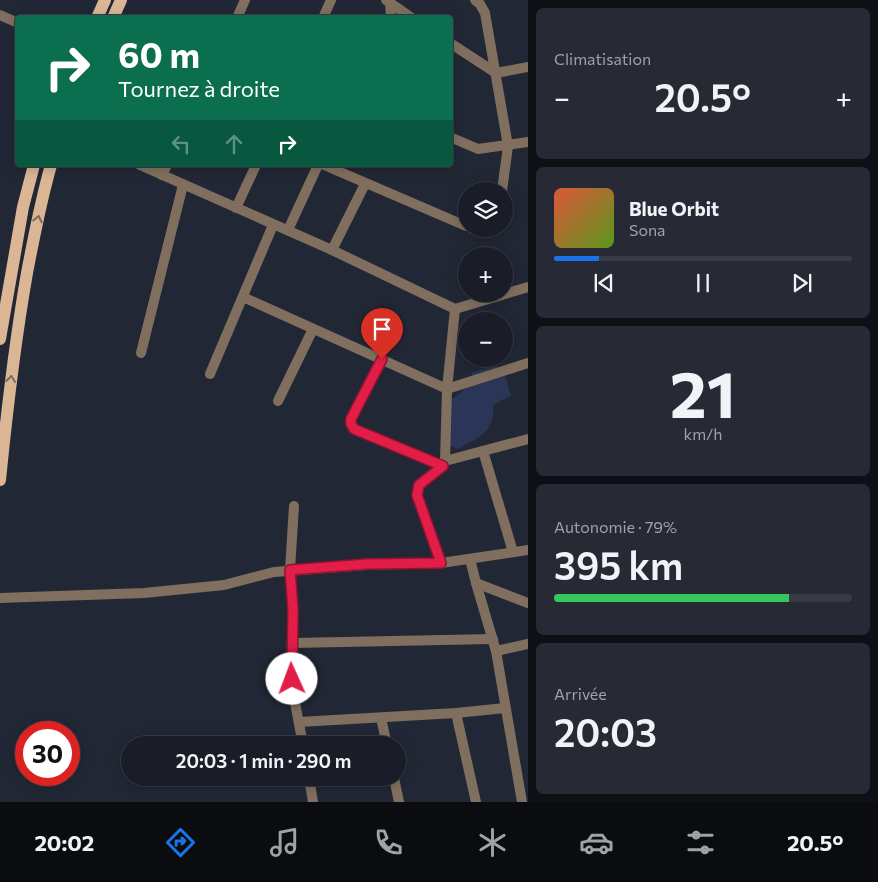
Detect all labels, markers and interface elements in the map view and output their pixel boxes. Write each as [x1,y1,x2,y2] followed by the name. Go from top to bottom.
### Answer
[118,32,200,75] text: 60 m
[35,35,100,100] icon: right
[554,49,651,68] text: Climatisation
[655,73,751,120] text: 20.5°
[118,75,280,102] text: Tournez à droite
[554,80,570,114] text: −
[836,80,852,114] text: +
[167,130,195,158] icon: left
[220,130,248,158] icon: ahead
[273,130,301,158] icon: right
[458,182,513,367] map controls
[458,182,513,237] button: layers
[629,197,719,220] text: Blue Orbit
[32,214,43,223] one-way arrow
[629,220,665,239] text: Sona
[458,247,513,302] button: +
[590,269,618,297] icon: previous
[689,269,717,297] icon: pause
[788,269,816,297] icon: next
[361,308,403,359] pin
[458,312,513,367] button: −
[368,315,396,343] icon: arrive
[670,352,736,431] text: 21
[5,375,16,383] one-way arrow
[684,424,722,443] text: km/h
[554,517,677,536] text: Autonomie · 79%
[554,541,683,588] text: 395 km
[265,652,317,704] position arrow
[554,684,607,703] text: Arrivée
[554,708,657,755] text: 20:03
[15,721,80,786] speed limit sign: 30
[176,749,351,772] text: 20:03 · 1 min · 290 m
[163,825,198,860] icon: directions
[267,825,302,860] icon: music
[371,825,406,860] icon: phone
[475,825,510,860] icon: climate
[579,825,614,860] icon: car
[683,825,718,860] icon: filters
[34,829,94,856] text: 20:02
[787,829,843,856] text: 20.5°

